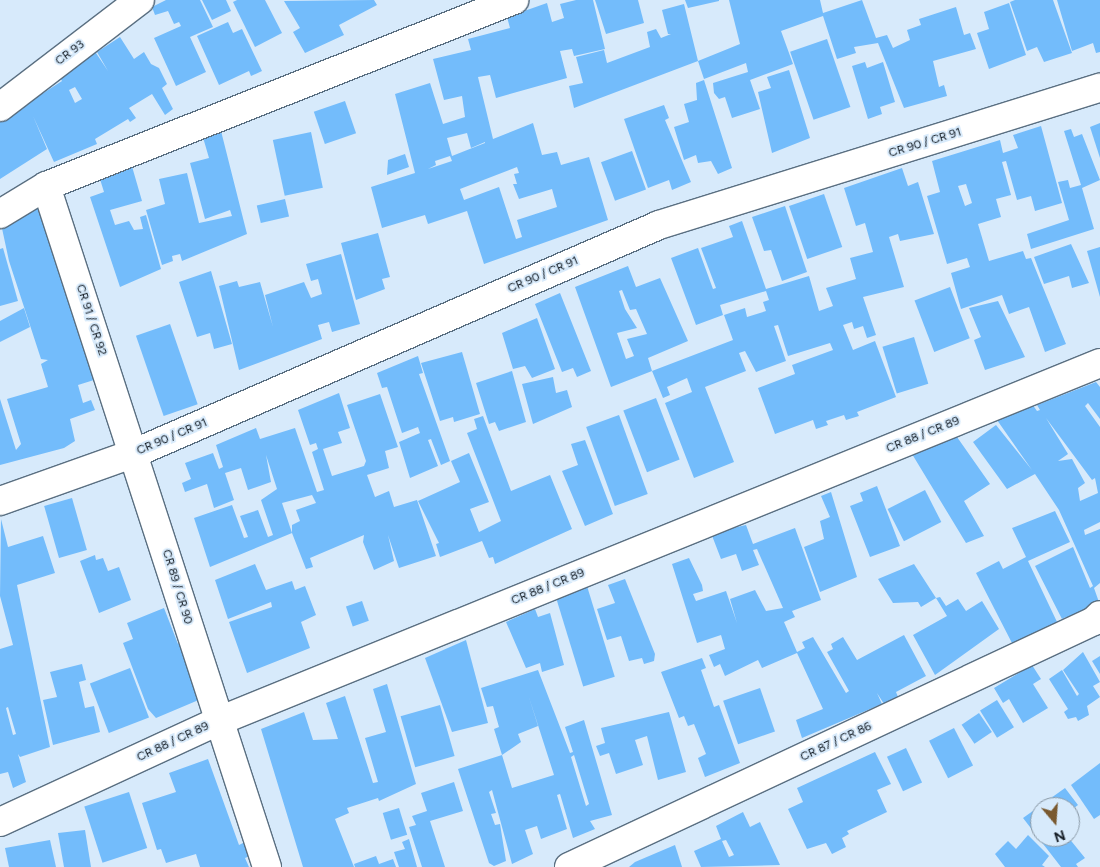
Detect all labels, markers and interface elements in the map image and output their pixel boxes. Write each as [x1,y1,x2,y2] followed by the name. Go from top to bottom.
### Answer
[53,37,87,69] street label: CR 93
[887,125,963,161] street label: CR 90 / CR 91
[506,254,580,296] street label: CR 90 / CR 91
[73,283,109,357] street label: CR 91 / CR 92
[884,414,962,456] street label: CR 88 / CR 89
[135,416,209,458] street label: CR 90 / CR 91
[159,548,195,626] street label: CR 89 / CR 90
[509,566,587,608] street label: CR 88 / CR 89
[135,719,211,765] street label: CR 88 / CR 89
[798,719,874,765] street label: CR 87 / CR 86
[1030,797,1080,847] north arrow
[1052,826,1067,846] text: N

